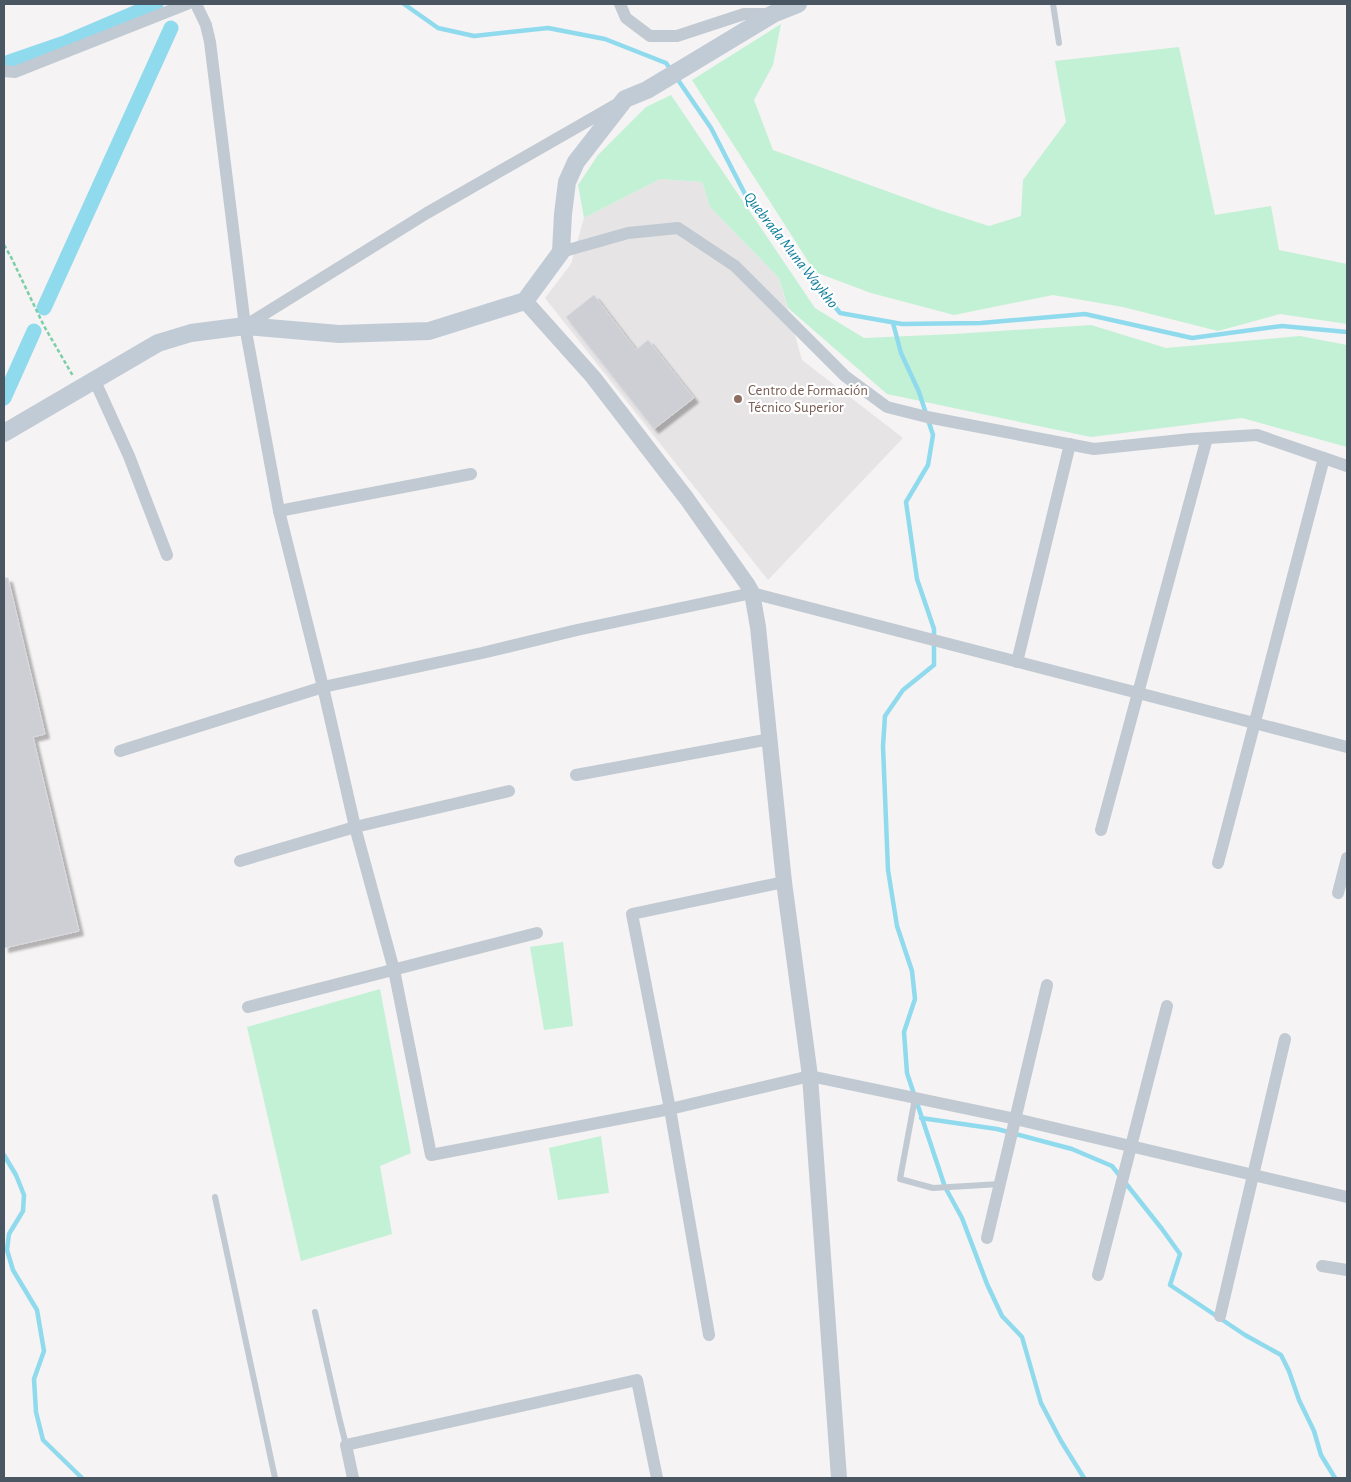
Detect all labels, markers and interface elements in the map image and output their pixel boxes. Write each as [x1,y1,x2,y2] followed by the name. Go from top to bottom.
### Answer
[740,189,841,312] water label: Quebrada Muna Waykho
[748,383,868,415] place label: Centro de Formación Técnico Superior
[732,393,744,405] marker: Centro de Formación Técnico Superior

